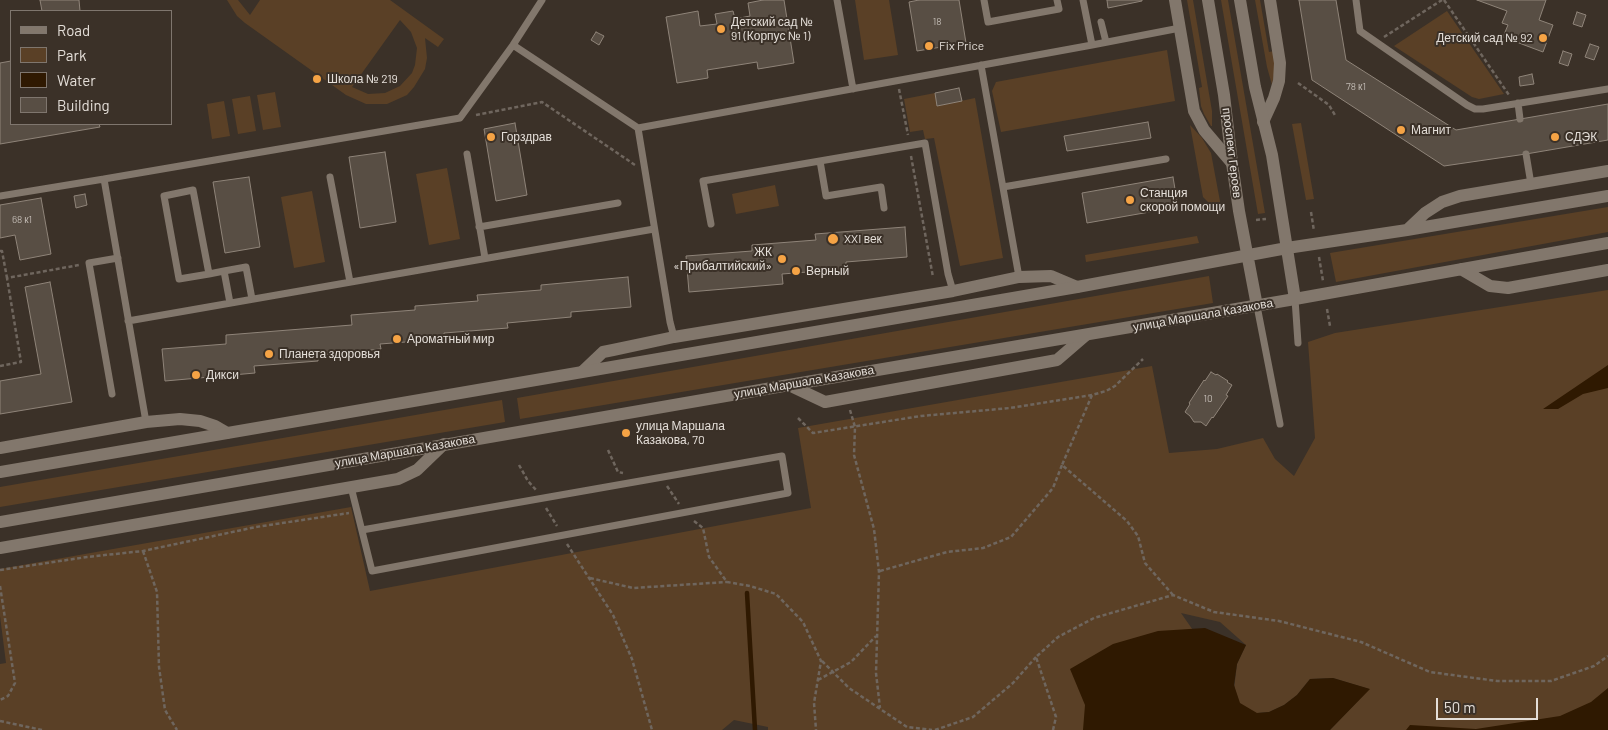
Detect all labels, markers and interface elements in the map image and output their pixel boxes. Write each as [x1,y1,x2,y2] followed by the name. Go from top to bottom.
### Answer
[10,10,172,125] legend
[731,15,813,43] place label: Детский сад № 91 (Корпус № 1)
[933,16,941,28] house number: 18
[57,21,90,39] text: Road
[715,23,727,35] marker: Детский сад № 91 (Корпус № 1)
[1436,31,1533,45] place label: Детский сад № 92
[1537,32,1549,44] marker: Детский сад № 92
[939,39,984,53] place label: Fix Price
[923,40,935,52] marker: Fix Price
[57,46,86,64] text: Park
[57,71,96,89] text: Water
[327,72,398,86] place label: Школа № 219
[311,73,323,85] marker: Школа № 219
[1346,81,1366,93] house number: 78 к1
[57,96,110,114] text: Building
[1219,107,1245,199] street label: проспект Героев
[1411,123,1451,137] place label: Магнит
[1395,124,1407,136] marker: Магнит
[501,130,552,144] place label: Горздрав
[1565,130,1597,144] place label: СДЭК
[485,131,497,143] marker: Горздрав
[1549,131,1561,143] marker: СДЭК
[1140,186,1225,214] place label: Станция скорой помощи
[1124,194,1136,206] marker: Станция скорой помощи
[12,214,32,226] house number: 68 к1
[826,232,840,246] marker: XXI век
[844,232,882,246] place label: XXI век
[673,245,772,273] place label: ЖК «Прибалтийский»
[776,253,788,265] marker: ЖК «Прибалтийский»
[806,264,849,278] place label: Верный
[790,265,802,277] marker: Верный
[1132,296,1274,334] street label: улица Маршала Казакова
[407,332,494,346] place label: Ароматный мир
[391,333,403,345] marker: Ароматный мир
[279,347,380,361] place label: Планета здоровья
[263,348,275,360] marker: Планета здоровья
[733,363,875,401] street label: улица Маршала Казакова
[206,368,239,382] place label: Дикси
[190,369,202,381] marker: Дикси
[1203,393,1213,405] house number: 10
[636,419,725,447] place label: улица Маршала Казакова, 70
[620,427,632,439] marker: улица Маршала Казакова, 70
[334,432,476,470] street label: улица Маршала Казакова
[1438,688,1540,720] scale bar
[1444,698,1476,716] text: 50 m

